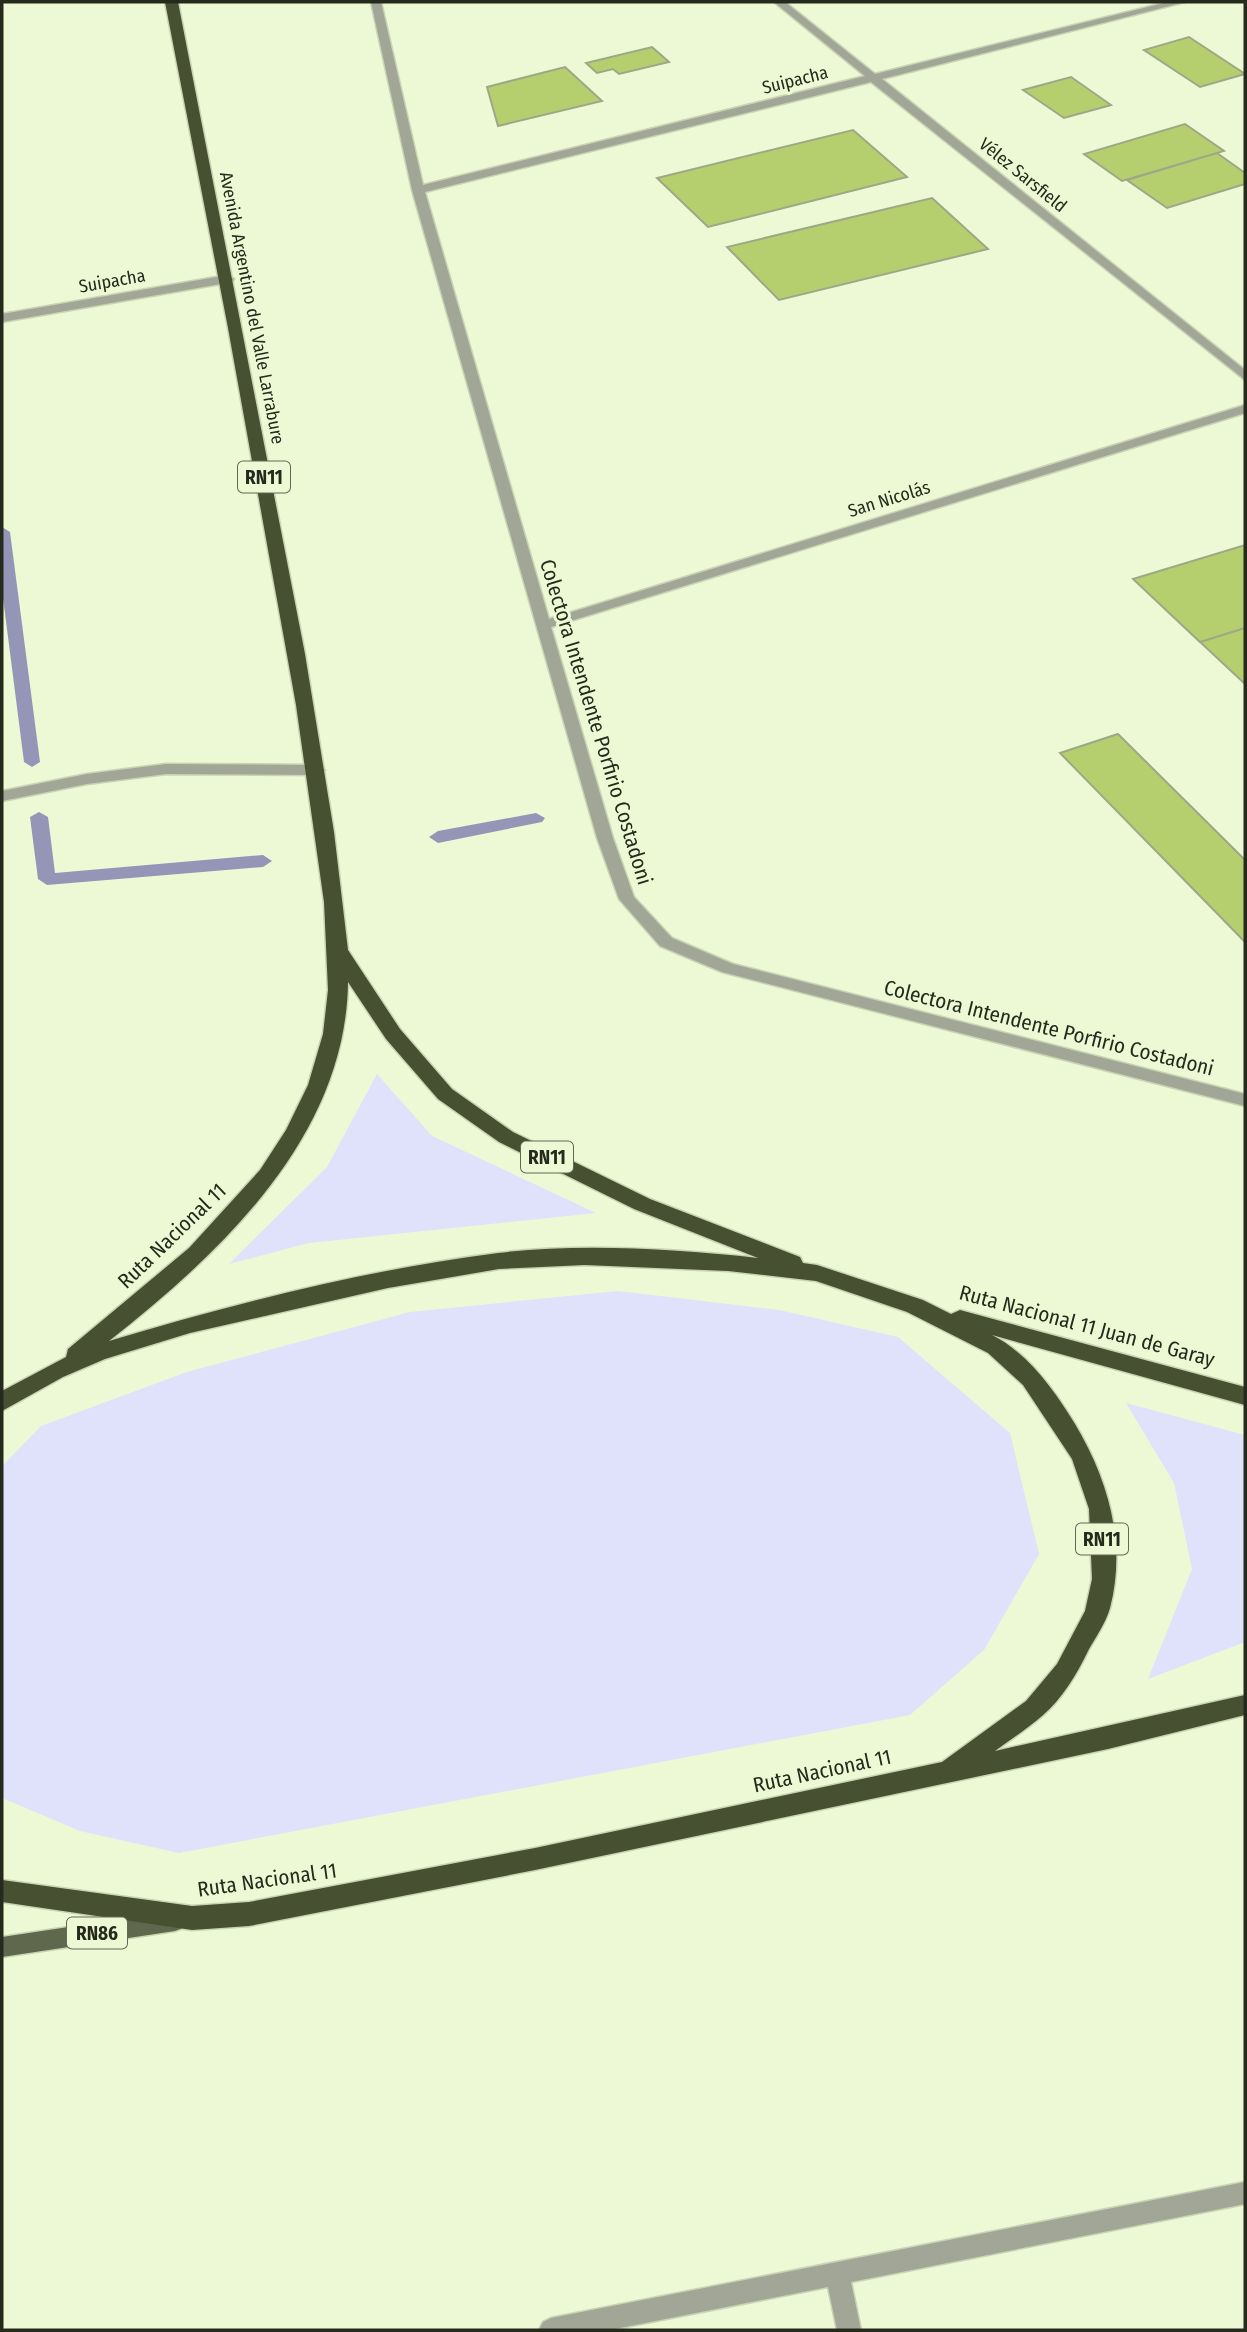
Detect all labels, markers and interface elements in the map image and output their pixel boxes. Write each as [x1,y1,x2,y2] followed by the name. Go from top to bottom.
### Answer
[760,61,830,99] street label: Suipacha
[975,133,1071,217] street label: Vélez Sarsfield
[215,170,289,446] street label: Avenida Argentino del Valle Larrabure
[77,264,147,298] street label: Suipacha
[238,462,290,492] road number: RN11
[845,476,933,522] street label: San Nicolás
[534,556,658,888] street label: Colectora Intendente Porfirio Costadoni
[881,974,1217,1082] street label: Colectora Intendente Porfirio Costadoni
[521,1142,573,1172] road number: RN11
[112,1178,232,1294] street label: Ruta Nacional 11
[956,1279,1218,1373] street label: Ruta Nacional 11 Juan de Garay
[1076,1524,1128,1554] road number: RN11
[751,1744,893,1798] street label: Ruta Nacional 11
[196,1857,338,1903] street label: Ruta Nacional 11
[67,1918,127,1949] road number: RN86

